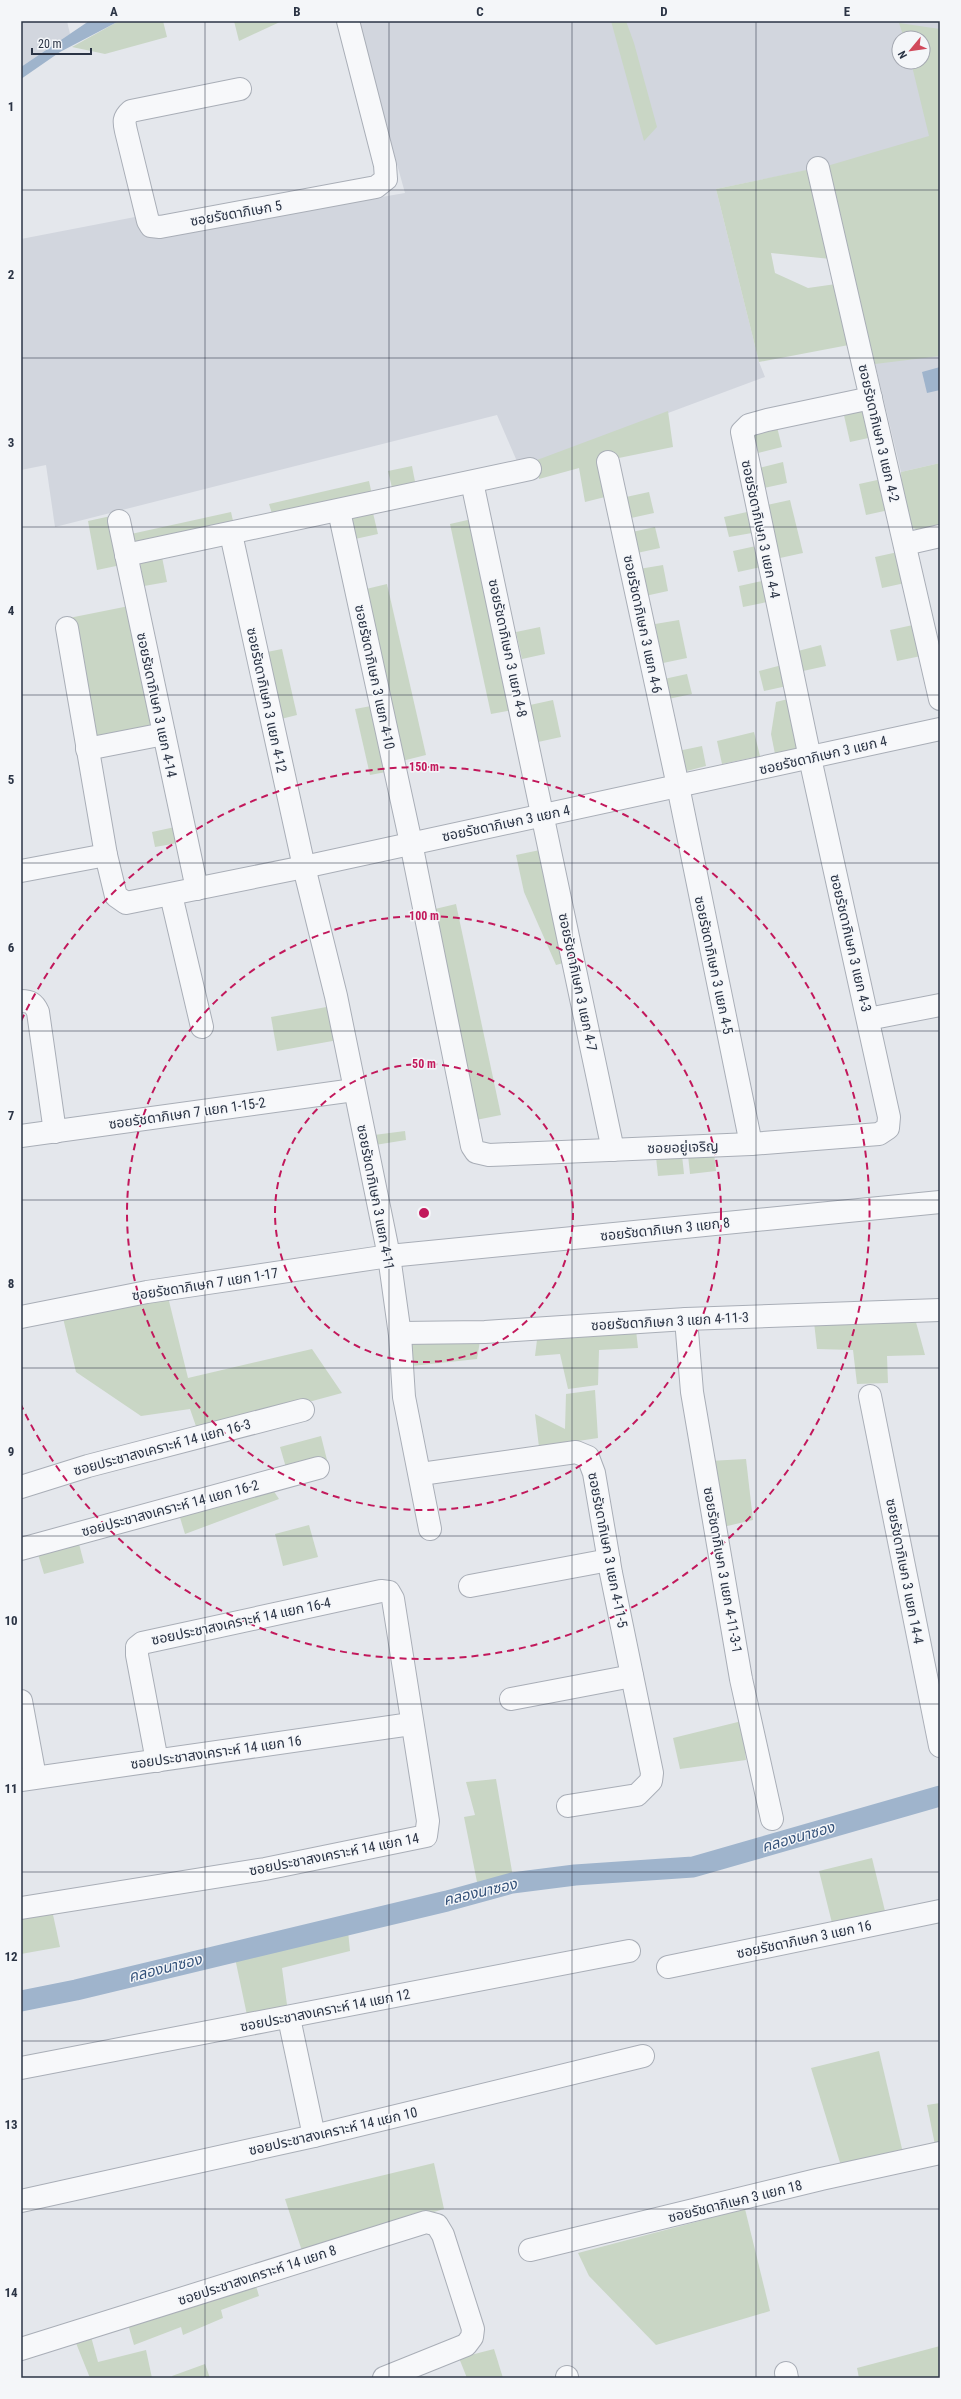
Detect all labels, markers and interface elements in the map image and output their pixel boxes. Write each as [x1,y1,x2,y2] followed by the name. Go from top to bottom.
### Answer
[110,4,118,19] text: A
[293,4,301,19] text: B
[476,4,484,19] text: C
[660,4,668,19] text: D
[844,4,851,19] text: E
[32,30,91,56] scale bar
[891,30,931,70] north arrow
[38,37,62,51] text: 20 m
[895,48,910,61] text: N
[8,99,14,114] text: 1
[189,197,283,229] street label: ซอยรัชดาภิเษก 5
[8,267,15,282] text: 2
[855,363,903,503] street label: ซอยรัชดาภิเษก 3 แยก 4-2
[8,435,14,450] text: 3
[739,458,783,600] street label: ซอยรัชดาภิเษก 3 แยก 4-4
[621,553,665,695] street label: ซอยรัชดาภิเษก 3 แยก 4-6
[486,577,530,719] street label: ซอยรัชดาภิเษก 3 แยก 4-8
[8,603,15,618] text: 4
[352,603,398,751] street label: ซอยรัชดาภิเษก 3 แยก 4-10
[244,626,290,774] street label: ซอยรัชดาภิเษก 3 แยก 4-12
[134,631,180,779] street label: ซอยรัชดาภิเษก 3 แยก 4-14
[758,733,888,777] street label: ซอยรัชดาภิเษก 3 แยก 4
[409,760,439,774] text: 150 m
[8,772,15,787] text: 5
[441,802,572,844] street label: ซอยรัชดาภิเษก 3 แยก 4
[827,873,875,1013] street label: ซอยรัชดาภิเษก 3 แยก 4-3
[692,894,736,1036] street label: ซอยรัชดาภิเษก 3 แยก 4-5
[409,909,439,923] text: 100 m
[556,911,600,1053] street label: ซอยรัชดาภิเษก 3 แยก 4-7
[8,940,15,955] text: 6
[412,1057,436,1071] text: 50 m
[108,1094,266,1132] street label: ซอยรัชดาภิเษก 7 แยก 1-15-2
[8,1108,15,1123] text: 7
[354,1123,398,1271] street label: ซอยรัชดาภิเษก 3 แยก 4-11
[647,1138,719,1157] street label: ซอยอยู่เจริญ
[417,1206,431,1220] centre of rings
[599,1214,731,1244] street label: ซอยรัชดาภิเษก 3 แยก 8
[131,1265,279,1303] street label: ซอยรัชดาภิเษก 7 แยก 1-17
[8,1276,14,1291] text: 8
[591,1309,749,1333] street label: ซอยรัชดาภิเษก 3 แยก 4-11-3
[72,1416,252,1478] street label: ซอยประชาสงเคราะห์ 14 แยก 16-3
[8,1444,14,1459] text: 9
[585,1471,631,1629] street label: ซอยรัชดาภิเษก 3 แยก 4-11-5
[80,1477,261,1539] street label: ซอยประชาสงเคราะห์ 14 แยก 16-2
[700,1486,746,1654] street label: ซอยรัชดาภิเษก 3 แยก 4-11-3-1
[883,1497,927,1645] street label: ซอยรัชดาภิเษก 3 แยก 14-4
[150,1594,332,1648] street label: ซอยประชาสงเคราะห์ 14 แยก 16-4
[4,1613,18,1628] text: 10
[129,1732,303,1772] street label: ซอยประชาสงเคราะห์ 14 แยก 16
[4,1781,18,1796] text: 11
[760,1818,837,1856] water label: คลองนาซอง
[248,1830,420,1878] street label: ซอยประชาสงเคราะห์ 14 แยก 14
[442,1875,519,1909] water label: คลองนาซอง
[735,1917,873,1961] street label: ซอยรัชดาภิเษก 3 แยก 16
[4,1949,18,1964] text: 12
[127,1950,204,1986] water label: คลองนาซอง
[239,1986,411,2034] street label: ซอยประชาสงเคราะห์ 14 แยก 12
[247,2104,419,2158] street label: ซอยประชาสงเคราะห์ 14 แยก 10
[4,2117,18,2132] text: 13
[666,2177,804,2225] street label: ซอยรัชดาภิเษก 3 แยก 18
[176,2242,338,2308] street label: ซอยประชาสงเคราะห์ 14 แยก 8
[4,2285,18,2300] text: 14

